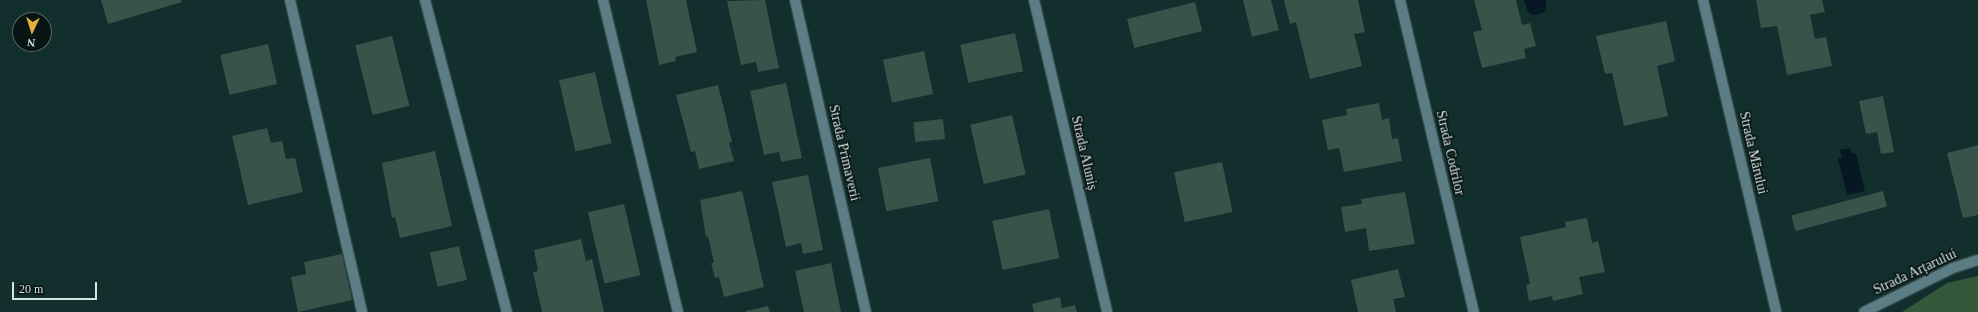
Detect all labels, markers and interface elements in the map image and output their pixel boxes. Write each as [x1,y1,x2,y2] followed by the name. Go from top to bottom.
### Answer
[12,12,52,52] north arrow
[27,37,36,49] text: N
[825,103,863,203] street label: Strada Primaverii
[1432,109,1468,197] street label: Strada Codrilor
[1735,110,1771,196] street label: Strada Mărului
[1067,114,1101,192] street label: Strada Aluniș
[1870,245,1960,299] street label: Strada Arțarului
[14,274,99,300] scale bar
[19,282,43,296] text: 20 m

